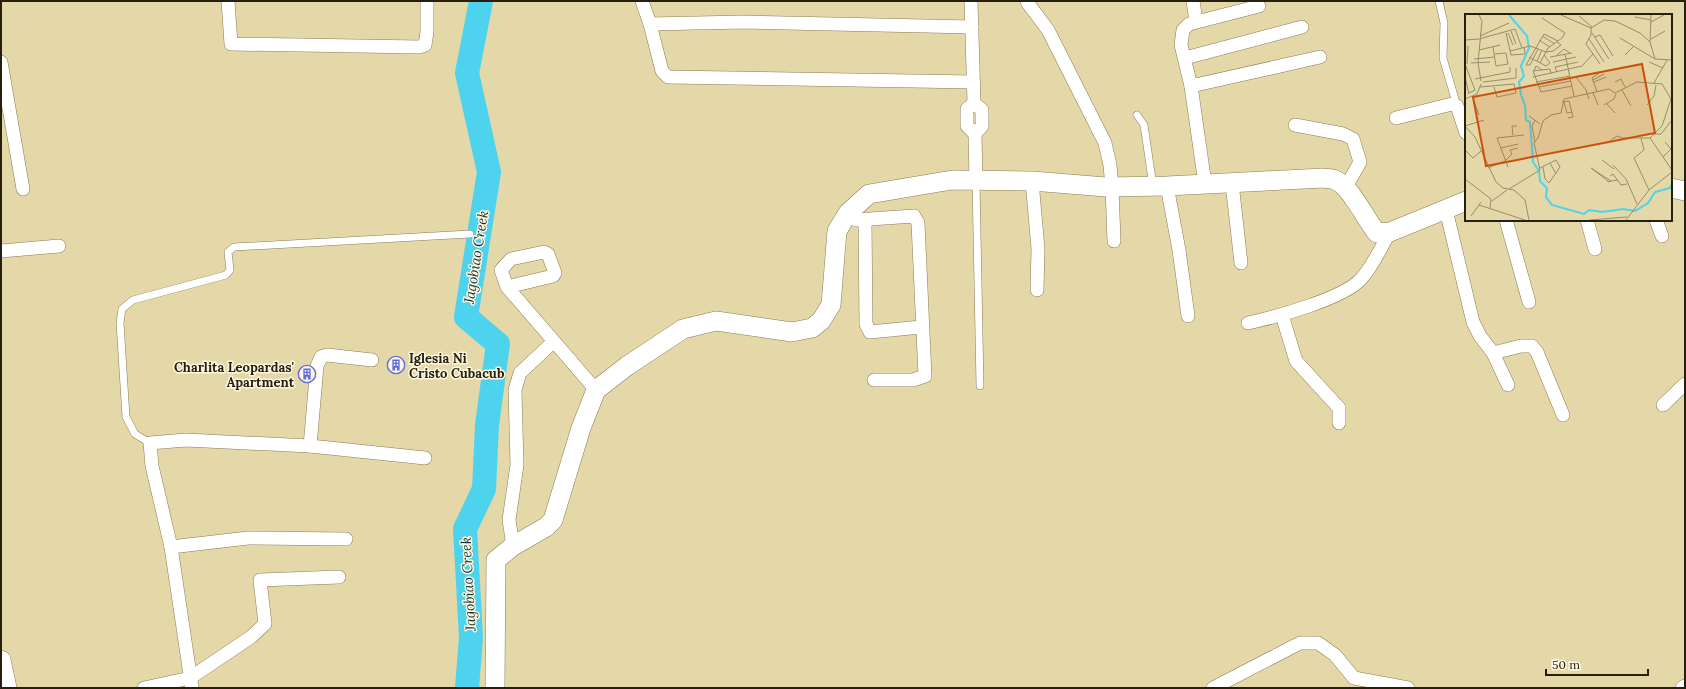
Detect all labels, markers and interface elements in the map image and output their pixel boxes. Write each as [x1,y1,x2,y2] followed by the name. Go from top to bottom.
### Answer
[1465,14,1672,221] inset map
[460,209,492,306] water label: Jagobiao Creek
[409,350,505,382] place label: Iglesia Ni Cristo Cubacub
[386,355,406,375] building icon: Iglesia Ni Cristo Cubacub
[174,359,295,391] place label: Charlita Leopardas' Apartment
[297,364,317,384] building icon: Charlita Leopardas' Apartment
[457,537,479,632] water label: Jagobiao Creek
[1546,651,1648,677] scale bar
[1552,657,1580,672] text: 50 m

